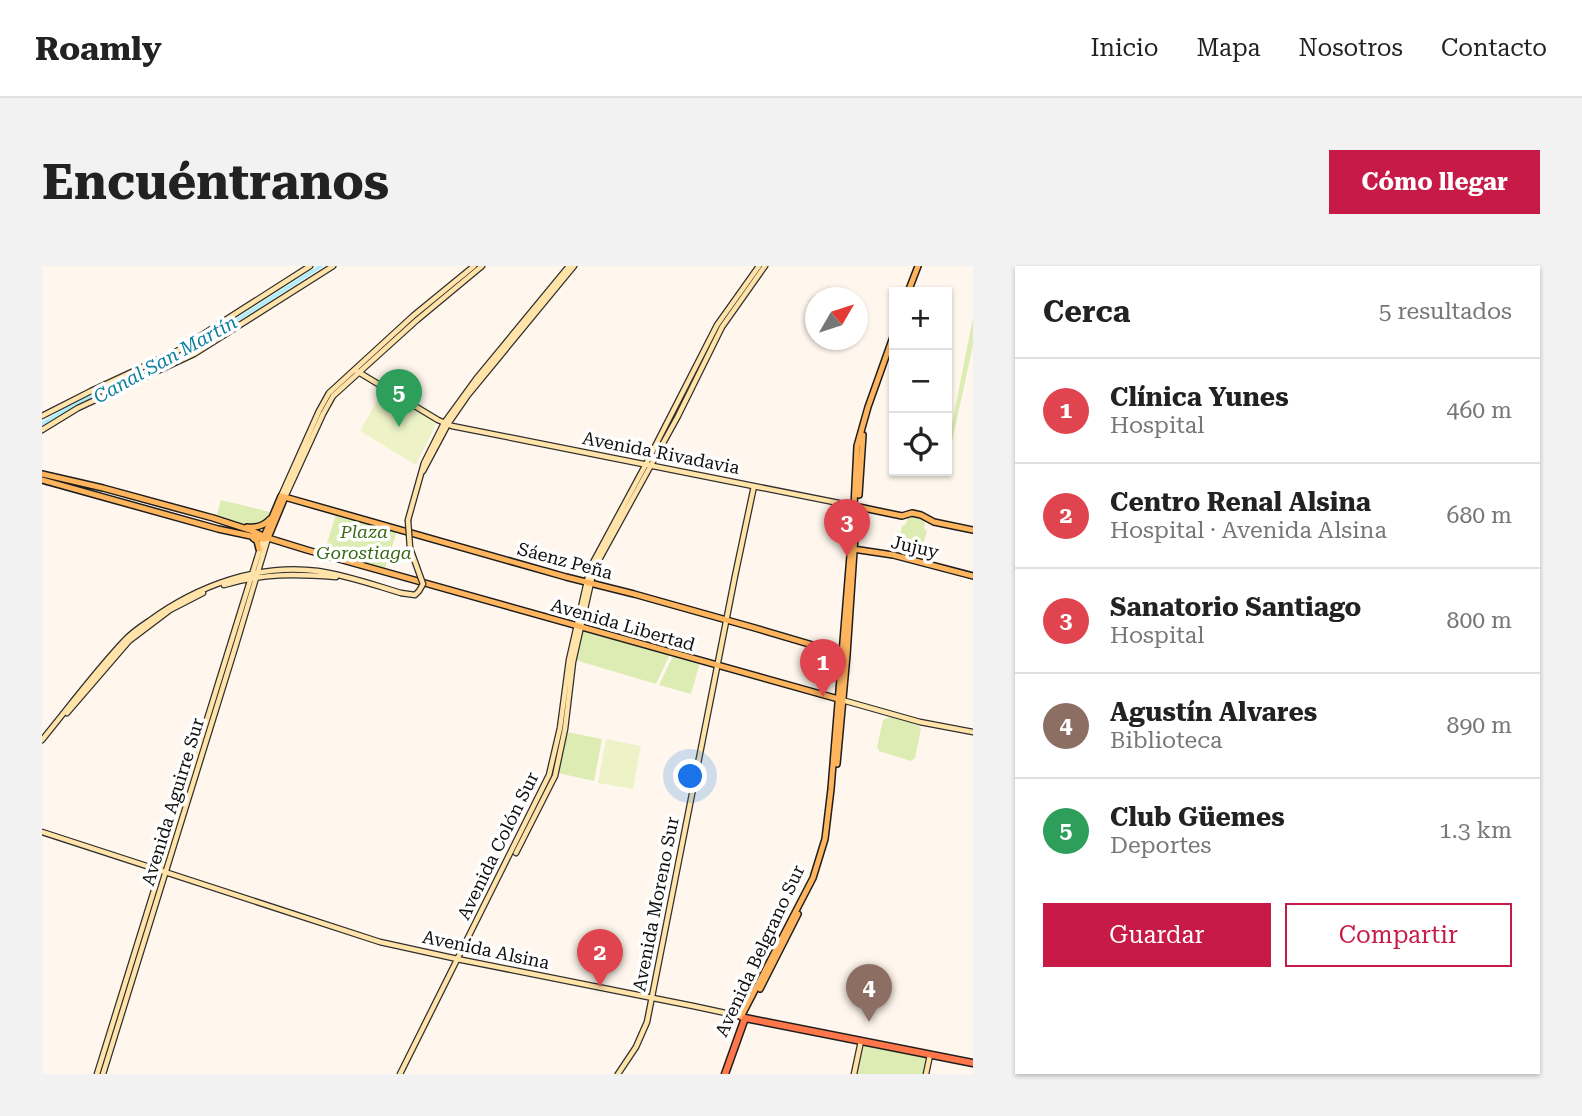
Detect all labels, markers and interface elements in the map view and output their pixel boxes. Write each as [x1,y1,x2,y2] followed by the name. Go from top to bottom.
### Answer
[35,29,162,68] text: Roamly
[1090,34,1158,62] text: Inicio
[1196,34,1261,62] text: Mapa
[1299,34,1403,62] text: Nosotros
[1441,34,1547,62] text: Contacto
[1329,150,1540,214] button: Cómo llegar
[42,154,389,211] text: Encuéntranos
[805,287,868,350] north arrow
[889,287,952,476] map controls
[889,287,952,350] button: +
[1043,294,1130,329] text: Cerca
[1379,298,1512,325] text: 5 resultados
[90,310,241,408] water label: Canal San Martín
[889,350,952,413] button: −
[376,369,422,427] pin: 5
[1110,382,1289,412] text: Clínica Yunes
[1060,397,1072,424] text: 1
[1447,397,1512,424] text: 460 m
[1110,412,1204,439] text: Hospital
[889,413,952,476] button: locate
[581,427,742,478] street label: Avenida Rivadavia
[1110,487,1371,517] text: Centro Renal Alsina
[824,499,870,557] pin: 3
[1060,502,1072,529] text: 2
[1447,502,1512,529] text: 680 m
[1110,517,1387,544] text: Hospital · Avenida Alsina
[316,521,412,563] park label: Plaza Gorostiaga
[889,531,941,562] street label: Jujuy
[515,538,615,583] street label: Sáenz Peña
[1110,592,1361,622] text: Sanatorio Santiago
[549,594,698,655] street label: Avenida Libertad
[1060,607,1072,634] text: 3
[1447,607,1512,634] text: 800 m
[1110,622,1204,649] text: Hospital
[800,639,846,697] pin: 1
[1110,697,1317,727] text: Agustín Alvares
[1060,712,1072,739] text: 4
[1447,712,1512,739] text: 890 m
[137,716,208,888] street label: Avenida Aguirre Sur
[1110,727,1223,754] text: Biblioteca
[673,759,707,793] your location
[453,768,542,923] street label: Avenida Colón Sur
[1110,802,1285,832] text: Club Güemes
[628,815,683,993] street label: Avenida Moreno Sur
[1060,817,1072,844] text: 5
[1439,817,1512,844] text: 1.3 km
[1110,832,1211,859] text: Deportes
[711,862,809,1040] street label: Avenida Belgrano Sur
[1043,903,1271,967] button: Guardar
[1285,903,1512,967] button: Compartir
[421,926,552,973] street label: Avenida Alsina
[577,929,623,987] pin: 2
[846,964,892,1022] pin: 4

